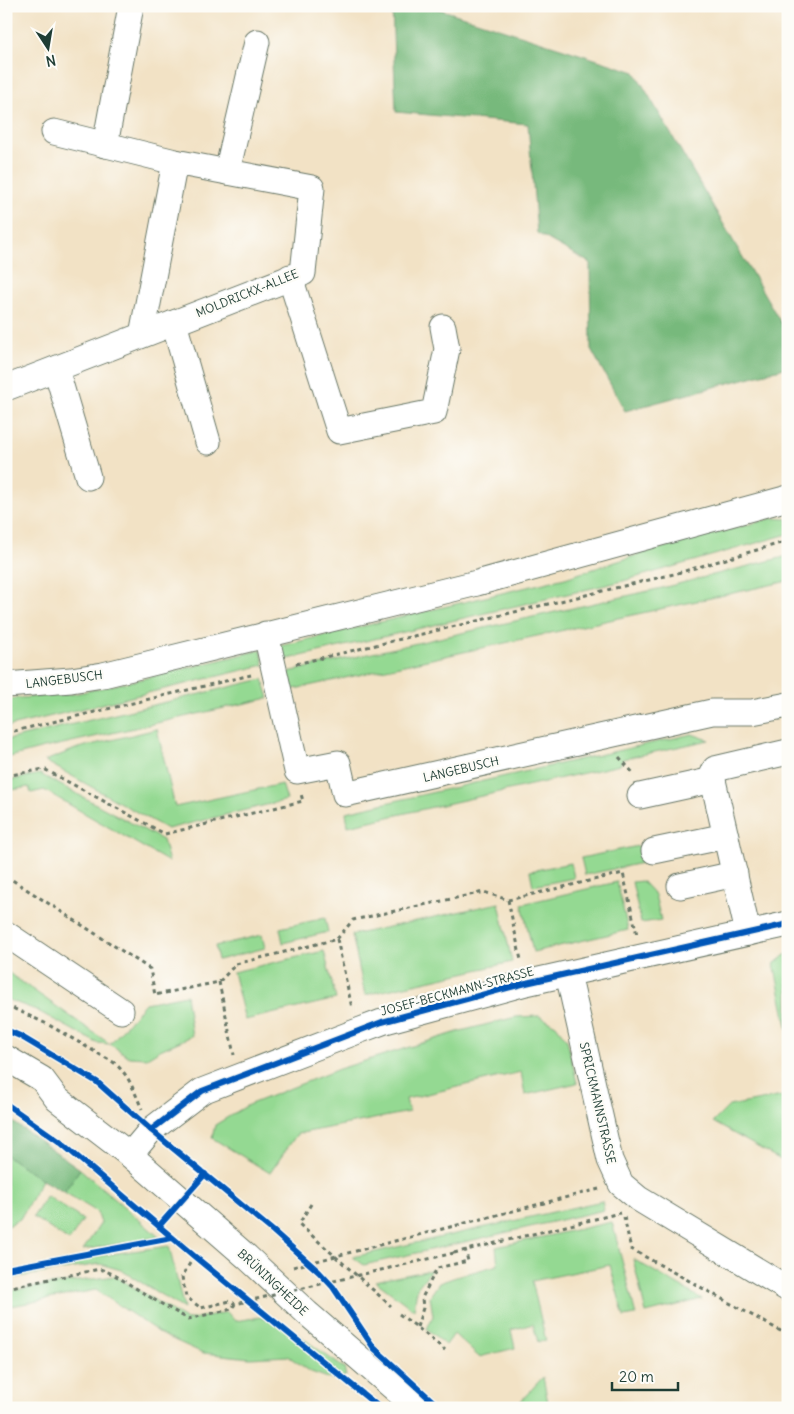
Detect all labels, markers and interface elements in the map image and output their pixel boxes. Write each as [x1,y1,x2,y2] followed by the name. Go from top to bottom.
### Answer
[22,22,72,72] north arrow
[44,51,57,71] text: N
[194,266,300,320] street label: MOLDRICKX-ALLEE
[25,667,104,691] street label: LANGEBUSCH
[422,753,501,785] street label: LANGEBUSCH
[379,963,535,1019] street label: JOSEF-BECKMANN-STRASSE
[577,1041,619,1165] street label: SPRICKMANNSTRASSE
[235,1246,311,1318] street label: BRÜNINGHEIDE
[612,1359,678,1391] scale bar
[619,1367,654,1386] text: 20 m

